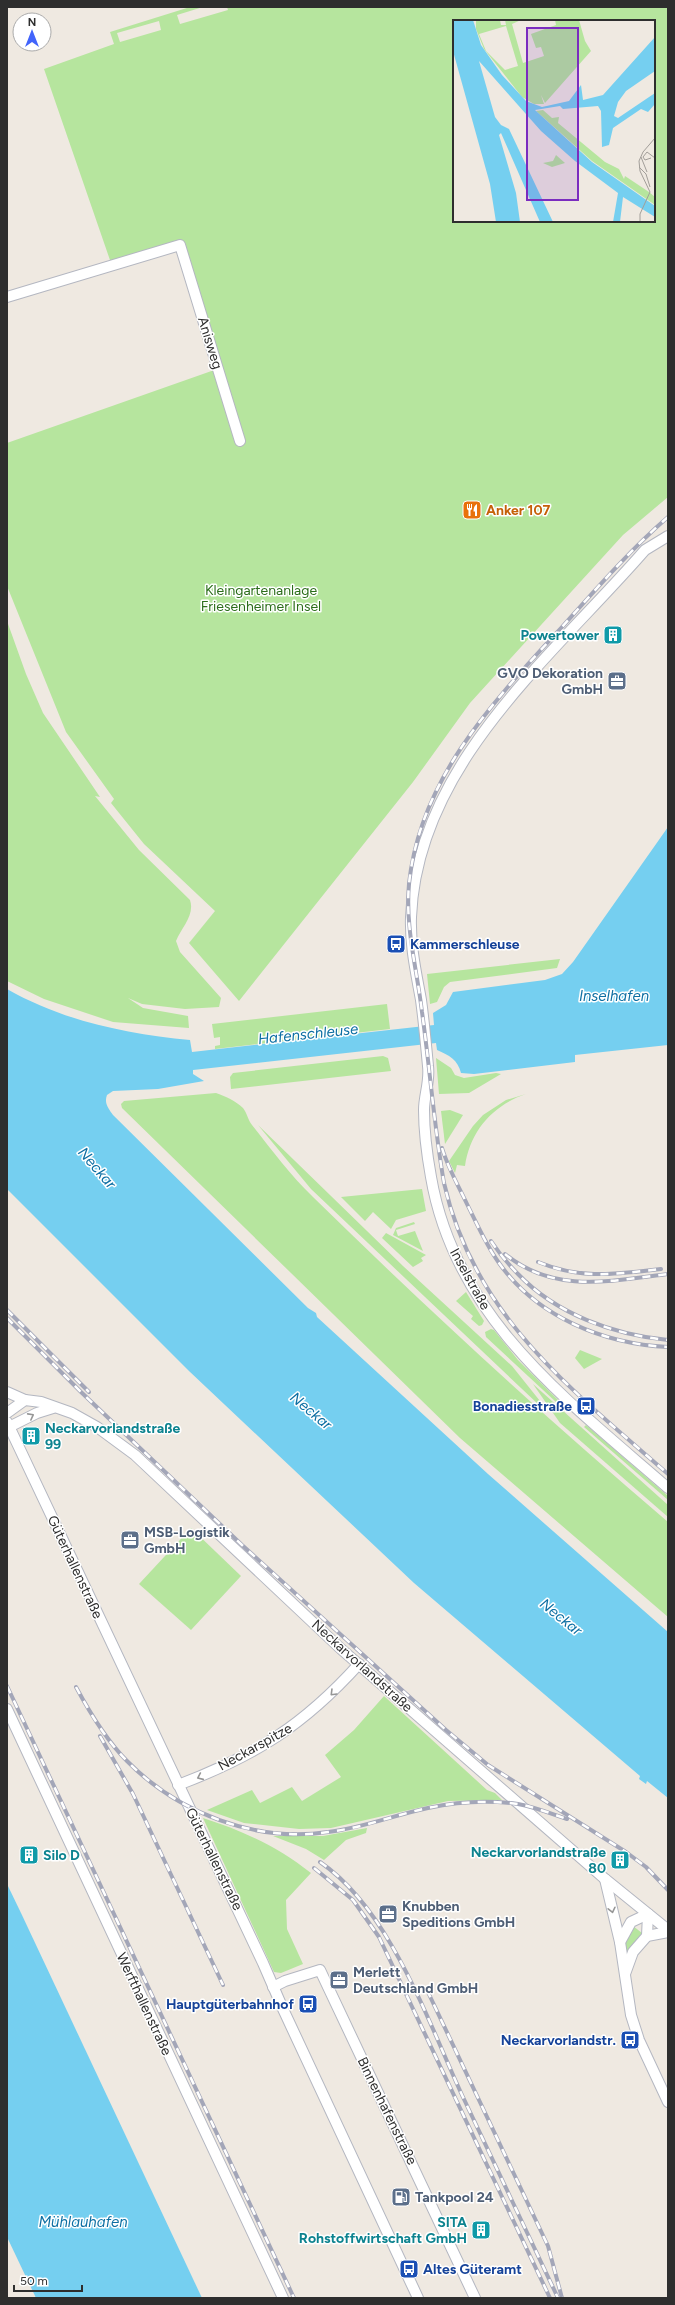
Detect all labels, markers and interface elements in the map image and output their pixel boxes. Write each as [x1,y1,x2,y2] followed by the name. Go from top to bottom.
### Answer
[12,12,52,52] north arrow
[28,16,36,29] text: N
[453,20,655,222] inset map
[194,315,226,371] street label: Anisweg
[461,499,483,521] restaurant icon: Anker 107
[486,502,550,519] place label: Anker 107
[201,582,321,615] park label: Kleingartenanlage Friesenheimer Insel
[602,624,624,646] building icon: Powertower
[520,627,600,644] place label: Powertower
[497,665,603,698] place label: GVO Dekoration GmbH
[606,670,628,692] office icon: GVO Dekoration GmbH
[385,933,407,955] bus stop icon: Kammerschleuse
[410,936,520,953] place label: Kammerschleuse
[579,987,649,1005] water label: Inselhafen
[257,1020,359,1048] water label: Hafenschleuse
[74,1144,120,1193] water label: Neckar
[446,1245,494,1313] street label: Inselstraße
[286,1388,336,1434] water label: Neckar
[575,1395,597,1417] bus stop icon: Bonadiesstraße
[473,1398,572,1415] place label: Bonadiesstraße
[26,1413,34,1421] one-way arrow
[45,1420,180,1453] place label: Neckarvorlandstraße 99
[20,1425,42,1447] building icon: Neckarvorlandstraße 99
[44,1513,106,1622] street label: Güterhallenstraße
[144,1524,230,1557] place label: MSB-Logistik GmbH
[119,1529,141,1551] office icon: MSB-Logistik GmbH
[536,1595,586,1640] water label: Neckar
[308,1616,416,1716] street label: Neckarvorlandstraße
[330,1688,338,1696] one-way arrow
[215,1719,295,1774] street label: Neckarspitze
[197,1772,204,1780] one-way arrow
[182,1805,246,1913] street label: Güterhallenstraße
[18,1844,40,1866] building icon: Silo D
[471,1844,606,1877] place label: Neckarvorlandstraße 80
[43,1847,80,1864] place label: Silo D
[609,1849,631,1871] building icon: Neckarvorlandstraße 80
[402,1898,515,1931] place label: Knubben Speditions GmbH
[377,1903,399,1925] office icon: Knubben Speditions GmbH
[608,1907,616,1913] one-way arrow
[113,1950,175,2058] street label: Werfthallenstraße
[353,1964,478,1997] place label: Merlett Deutschland GmbH
[328,1969,350,1991] office icon: Merlett Deutschland GmbH
[297,1993,319,2015] bus stop icon: Hauptgüterbahnhof
[166,1996,294,2013] place label: Hauptgüterbahnhof
[619,2029,641,2051] bus stop icon: Neckarvorlandstr.
[501,2032,616,2049] place label: Neckarvorlandstr.
[354,2054,421,2168] street label: Binnenhafenstraße
[390,2186,412,2208] fuel station icon: Tankpool 24
[415,2189,494,2206] place label: Tankpool 24
[38,2213,128,2231] water label: Mühlauhafen
[299,2214,467,2247] place label: SITA Rohstoffwirtschaft GmbH
[470,2219,492,2241] building icon: SITA Rohstoffwirtschaft GmbH
[398,2258,420,2280] bus stop icon: Altes Güteramt
[423,2261,522,2278] place label: Altes Güteramt
[14,2267,82,2293] scale bar
[20,2274,48,2288] text: 50 m

